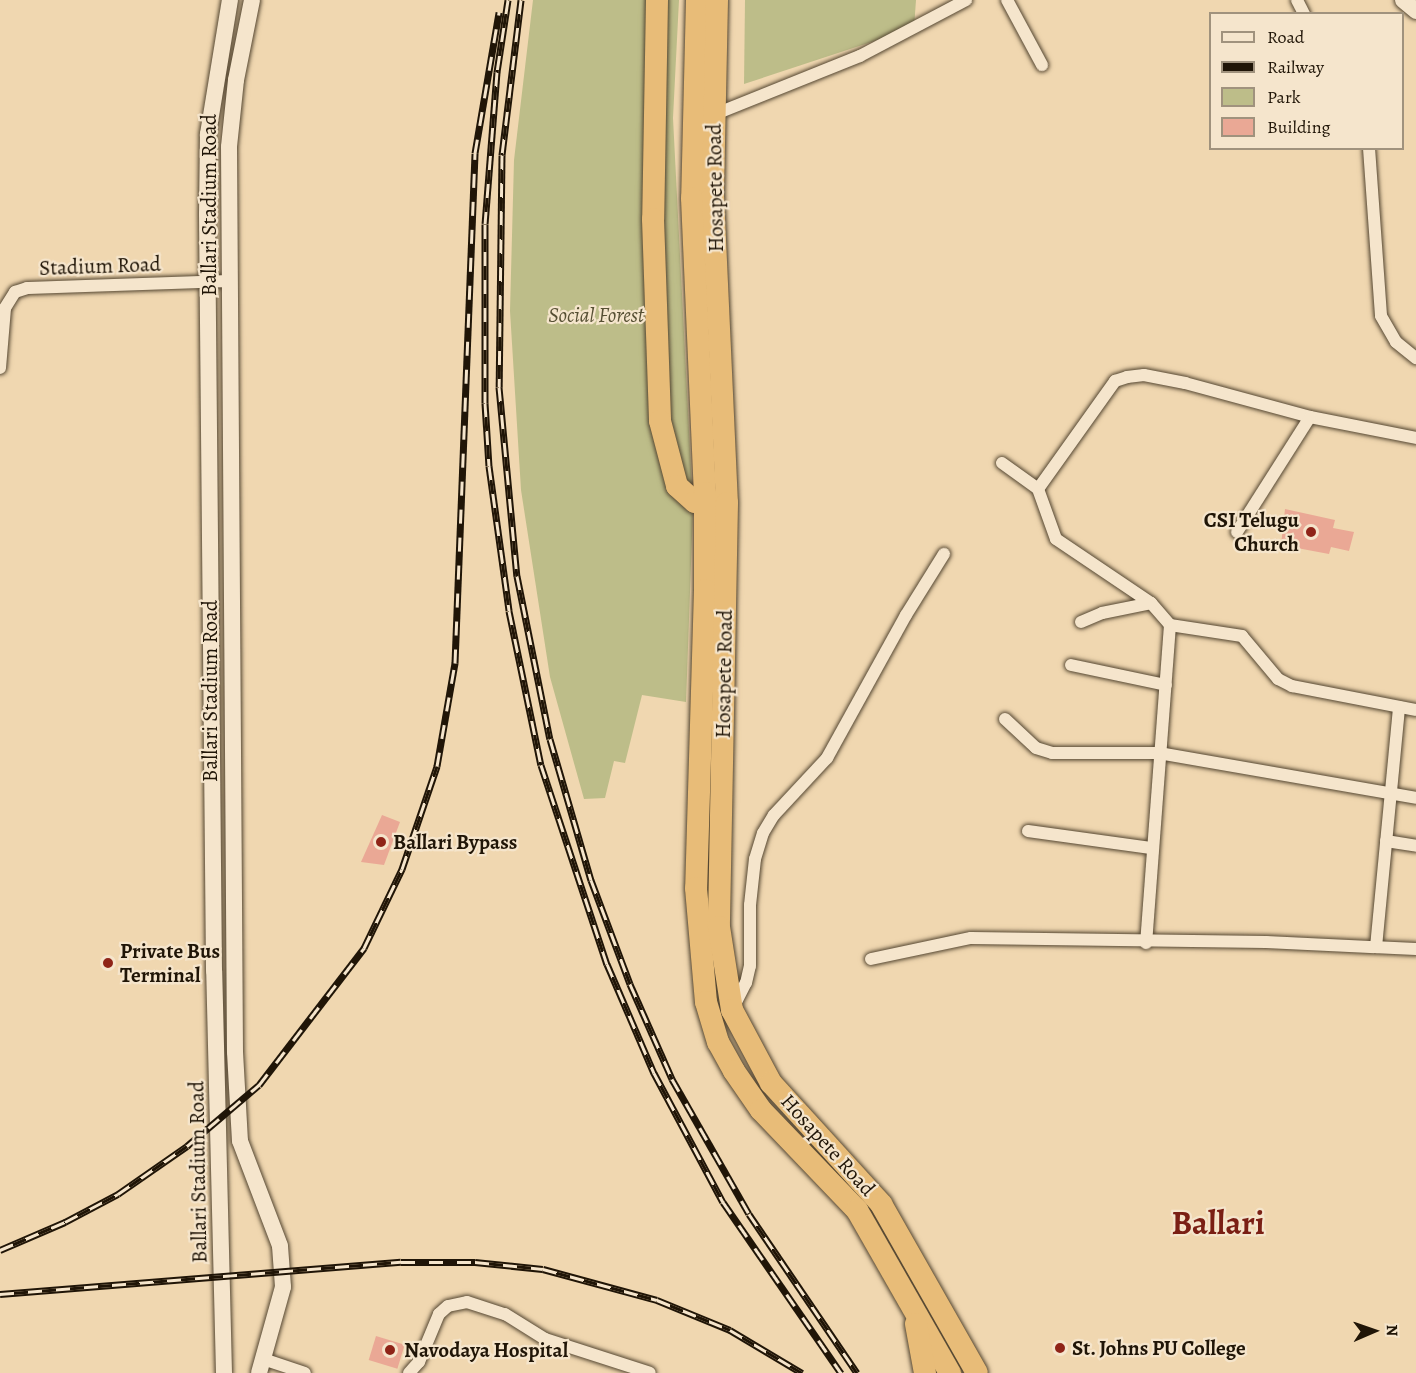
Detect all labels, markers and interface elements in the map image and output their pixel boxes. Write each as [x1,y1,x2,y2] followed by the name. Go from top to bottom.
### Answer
[1209,12,1404,150] legend
[1267,25,1304,49] text: Road
[1267,55,1324,79] text: Railway
[1267,85,1301,109] text: Park
[196,114,222,296] street label: Ballari Stadium Road
[1267,115,1331,139] text: Building
[701,123,729,253] street label: Hosapete Road
[39,251,161,281] street label: Stadium Road
[548,302,644,328] park label: Social Forest
[1204,507,1299,557] place label: CSI Telugu Church
[1304,525,1318,539] marker: CSI Telugu Church
[197,600,223,782] street label: Ballari Stadium Road
[710,609,738,739] street label: Hosapete Road
[393,829,517,855] place label: Ballari Bypass
[374,835,388,849] marker: Ballari Bypass
[120,938,220,988] place label: Private Bus Terminal
[101,956,115,970] marker: Private Bus Terminal
[184,1081,212,1263] street label: Ballari Stadium Road
[776,1089,880,1201] street label: Hosapete Road
[1171,1203,1265,1243] district label: Ballari
[1344,1301,1404,1361] north arrow
[1381,1324,1403,1337] text: N
[1072,1335,1246,1361] place label: St. Johns PU College
[404,1337,568,1363] place label: Navodaya Hospital
[381,1341,399,1359] marker: Navodaya Hospital
[1053,1341,1067,1355] marker: St. Johns PU College

